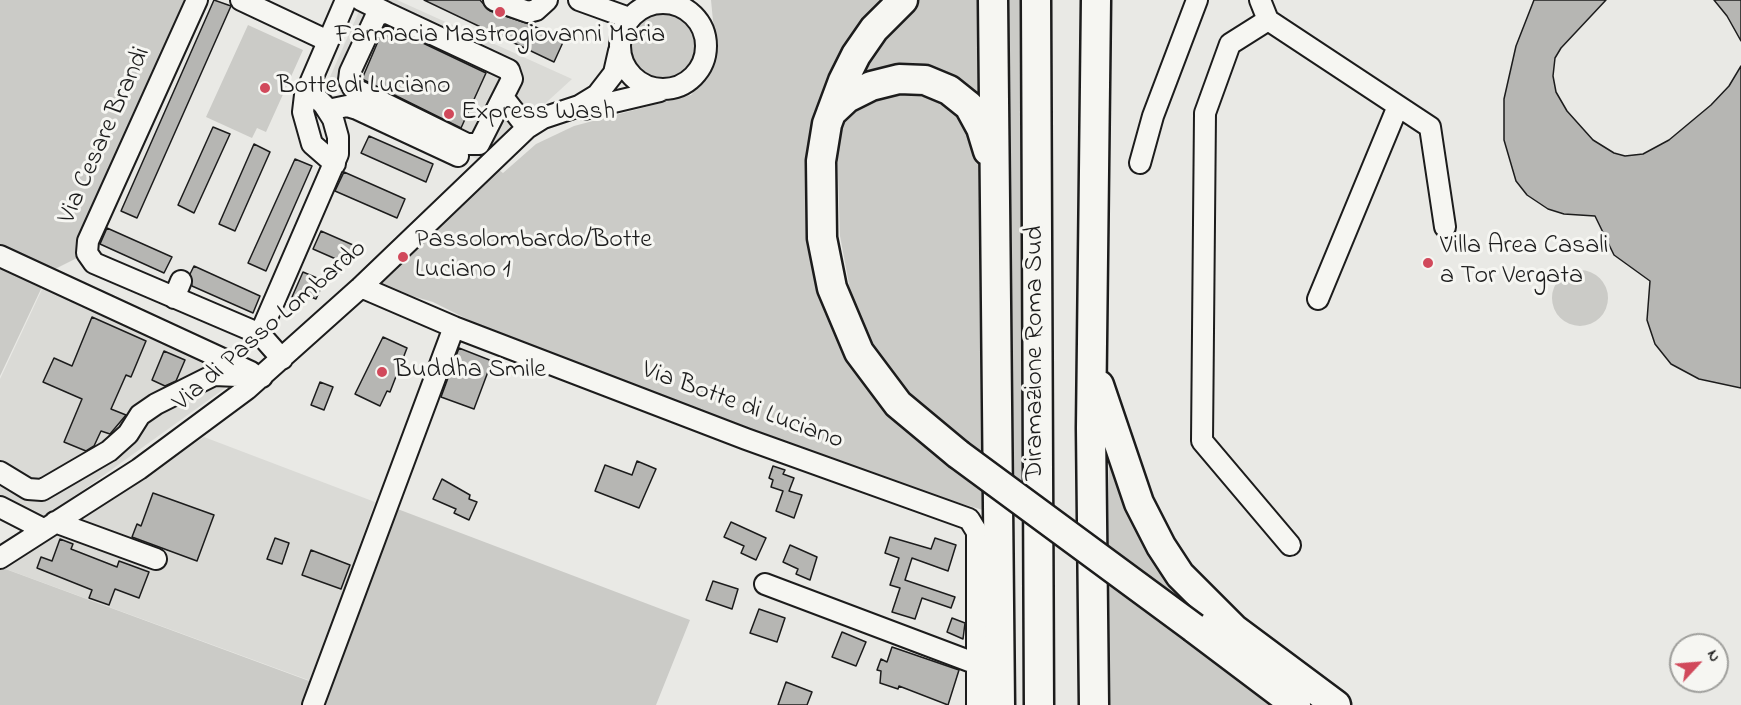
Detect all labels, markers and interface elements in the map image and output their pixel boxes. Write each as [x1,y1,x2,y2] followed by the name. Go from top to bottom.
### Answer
[493,5,507,19] marker: Farmacia Mastrogiovanni Maria
[335,21,665,53] place label: Farmacia Mastrogiovanni Maria
[53,43,159,229] street label: Via Cesare Brandi
[277,72,450,104] place label: Botte di Luciano
[258,81,272,95] marker: Botte di Luciano
[461,98,615,130] place label: Express Wash
[442,107,456,121] marker: Express Wash
[415,226,652,288] place label: Passolombardo/Botte Luciano 1
[1021,226,1053,480] street label: Diramazione Roma Sud
[1440,232,1608,294] place label: Villa Area Casali a Tor Vergata
[168,235,374,419] street label: Via di Passo Lombardo
[396,250,410,264] marker: Passolombardo/Botte Luciano 1
[1421,256,1435,270] marker: Villa Area Casali a Tor Vergata
[394,356,546,388] place label: Buddha Smile
[637,356,847,458] street label: Via Botte di Luciano
[375,365,389,379] marker: Buddha Smile
[1669,633,1729,693] north arrow
[1700,646,1727,666] text: N

